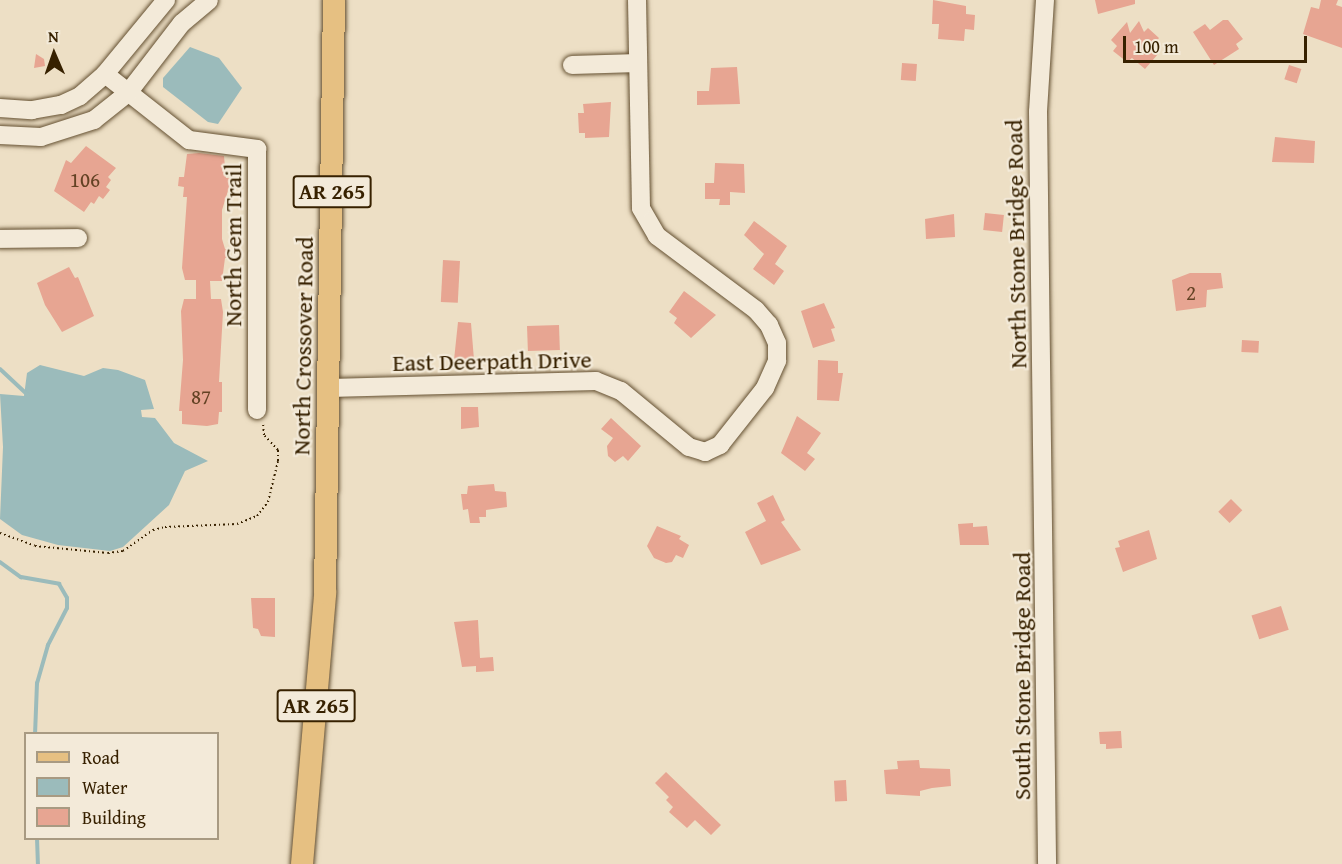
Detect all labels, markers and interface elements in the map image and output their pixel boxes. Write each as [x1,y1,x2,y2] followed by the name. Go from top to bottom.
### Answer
[24,24,84,84] north arrow
[48,24,59,48] text: N
[1126,24,1310,62] scale bar
[1134,33,1179,60] text: 100 m
[999,119,1033,369] street label: North Stone Bridge Road
[219,163,247,327] street label: North Gem Trail
[70,167,100,193] house number: 106
[292,173,372,211] road number: AR 265
[287,236,319,456] street label: North Crossover Road
[1186,280,1196,306] house number: 2
[392,345,592,377] street label: East Deerpath Drive
[191,384,211,410] house number: 87
[1008,552,1036,800] street label: South Stone Bridge Road
[276,687,356,725] road number: AR 265
[24,732,219,840] legend
[82,744,120,771] text: Road
[82,774,127,801] text: Water
[82,804,146,831] text: Building

